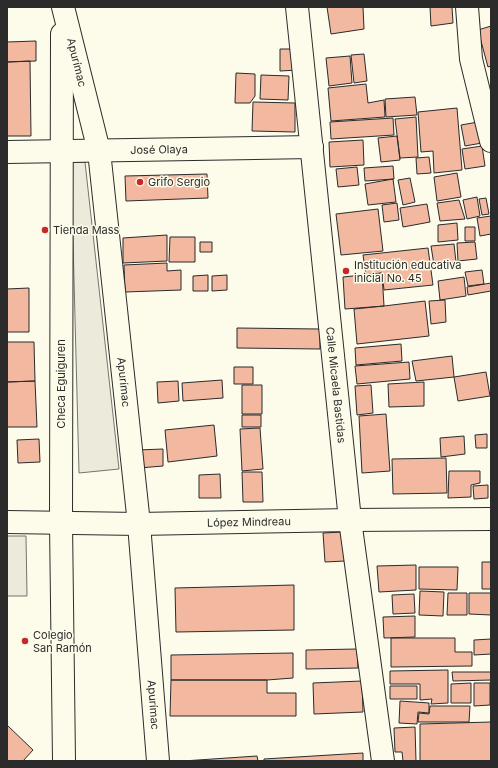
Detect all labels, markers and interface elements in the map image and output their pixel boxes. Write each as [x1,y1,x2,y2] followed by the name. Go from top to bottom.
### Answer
[64,36,90,88] street label: Apurímac
[130,142,188,157] street label: José Olaya
[148,175,210,189] place label: Grifo Sergio
[135,177,145,187] marker: Grifo Sergio
[53,223,120,237] place label: Tienda Mass
[40,225,50,235] marker: Tienda Mass
[354,258,462,285] place label: Institución educativa inicial No. 45
[341,266,351,276] marker: Institución educativa inicial No. 45
[323,326,349,444] street label: Calle Micaela Bastidas
[54,339,68,429] street label: Checa Eguiguren
[114,357,133,408] street label: Apurímac
[207,514,291,530] street label: López Mindreau
[33,628,92,655] place label: Colegio San Ramón
[20,636,30,646] marker: Colegio San Ramón
[145,679,162,730] street label: Apurímac

